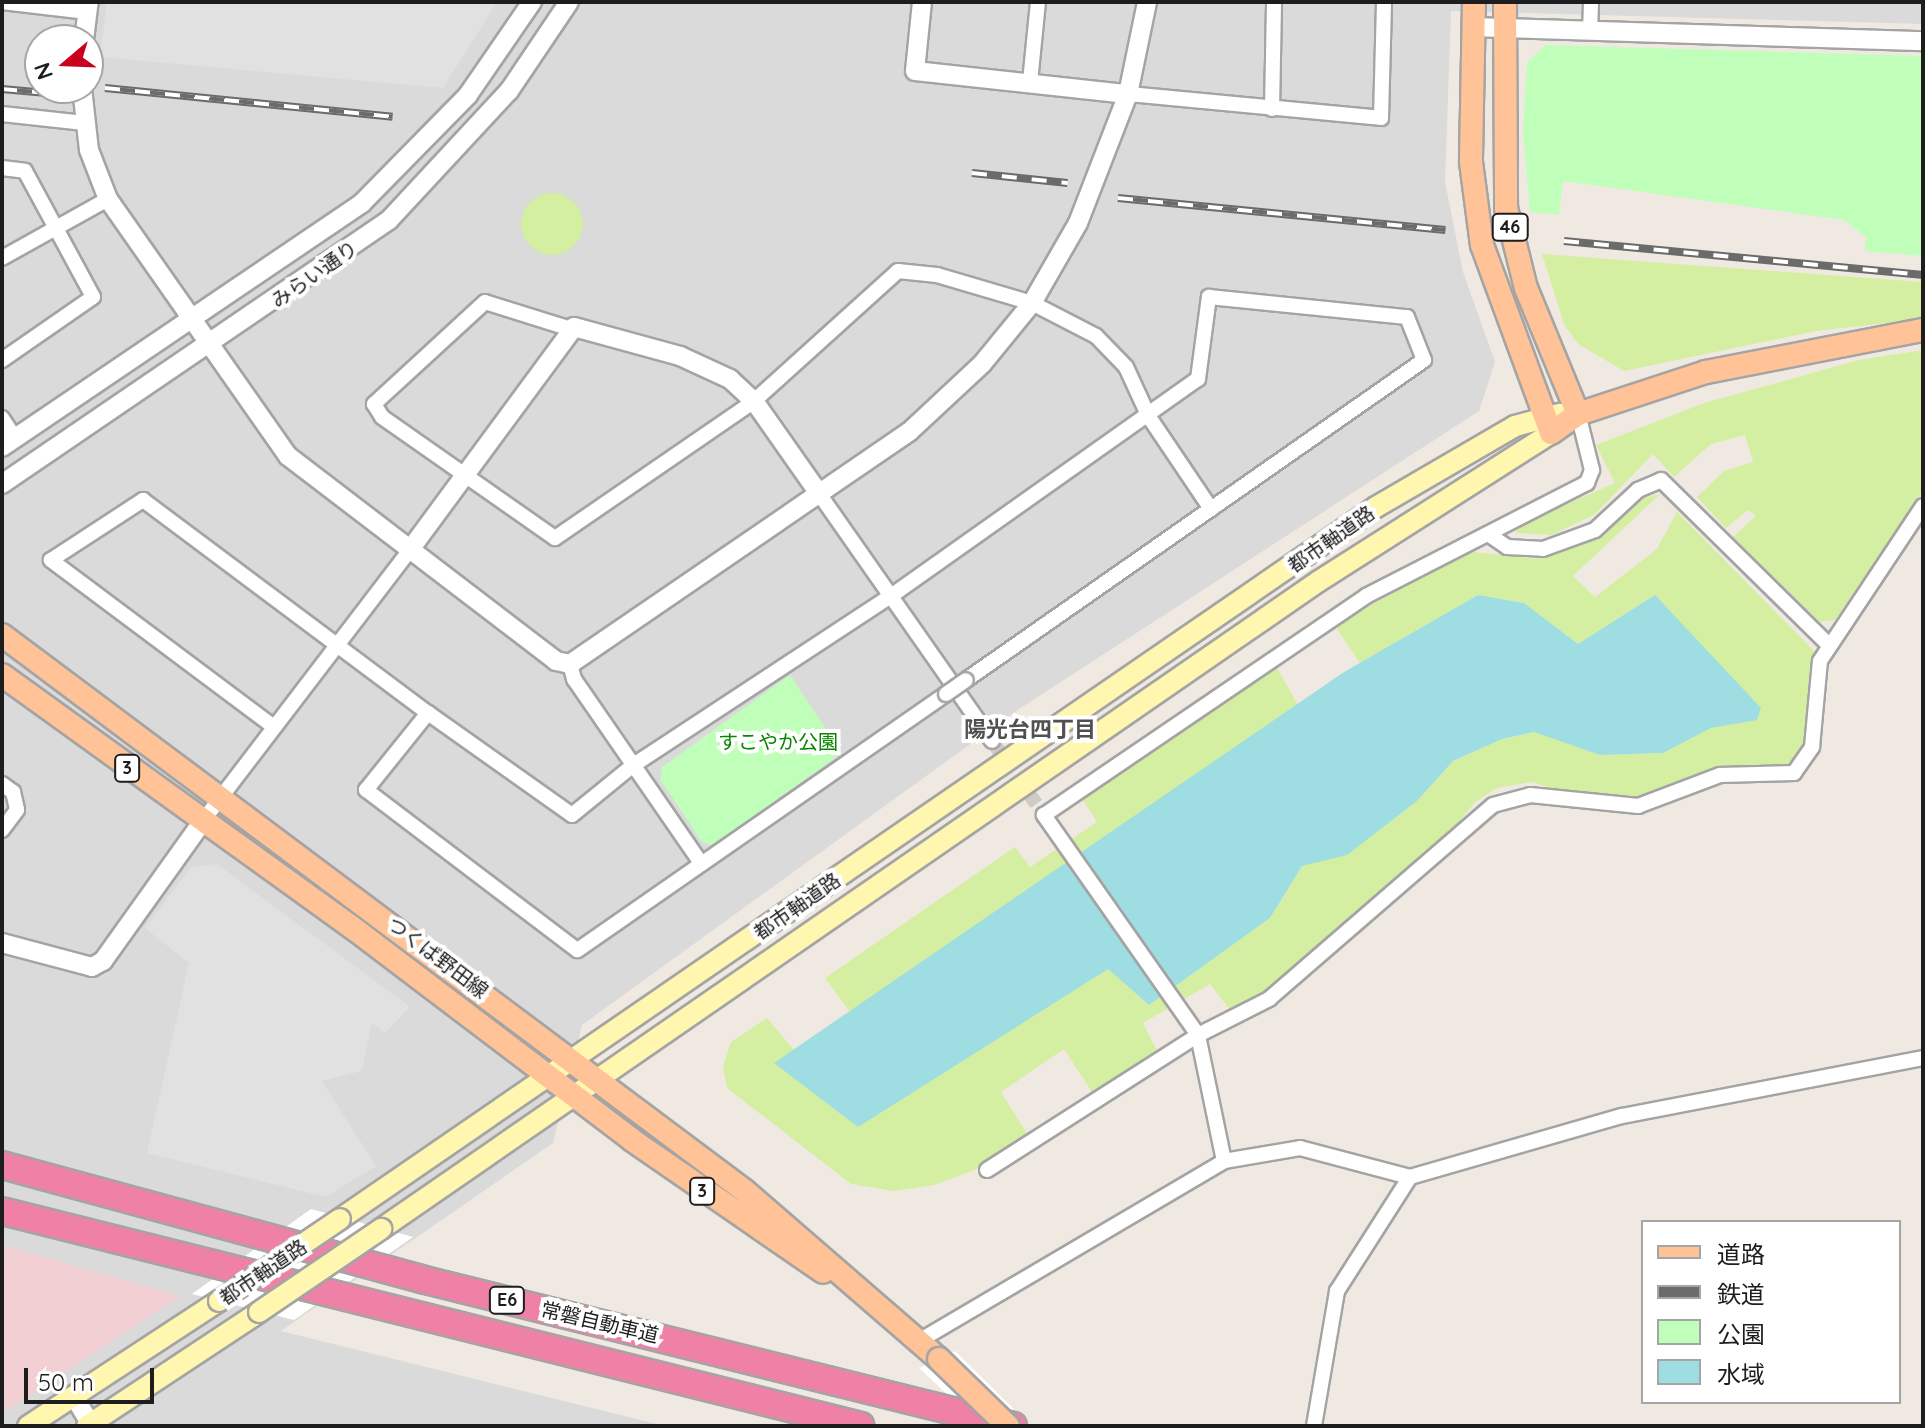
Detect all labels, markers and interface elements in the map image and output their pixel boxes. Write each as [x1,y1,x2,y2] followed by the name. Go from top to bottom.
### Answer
[24,24,104,104] north arrow
[27,59,59,83] text: N
[1490,213,1530,241] road number: 46
[266,235,362,313] street label: みらい通り
[1283,500,1379,578] street label: 都市軸道路
[964,717,1096,743] district label: 陽光台四丁目
[718,729,838,753] park label: すこやか公園
[113,754,141,782] road number: 3
[749,867,845,945] street label: 都市軸道路
[383,911,493,1003] street label: つくば野田線
[688,1177,716,1205] road number: 3
[1641,1220,1901,1404] legend
[215,1234,311,1310] street label: 都市軸道路
[1717,1239,1765,1269] text: 道路
[1717,1279,1765,1309] text: 鉄道
[487,1286,527,1314] road number: E6
[539,1297,661,1347] street label: 常磐自動車道
[1717,1319,1765,1349] text: 公園
[28,1352,158,1402] scale bar
[1717,1359,1765,1389] text: 水域
[38,1367,94,1397] text: 50 m

